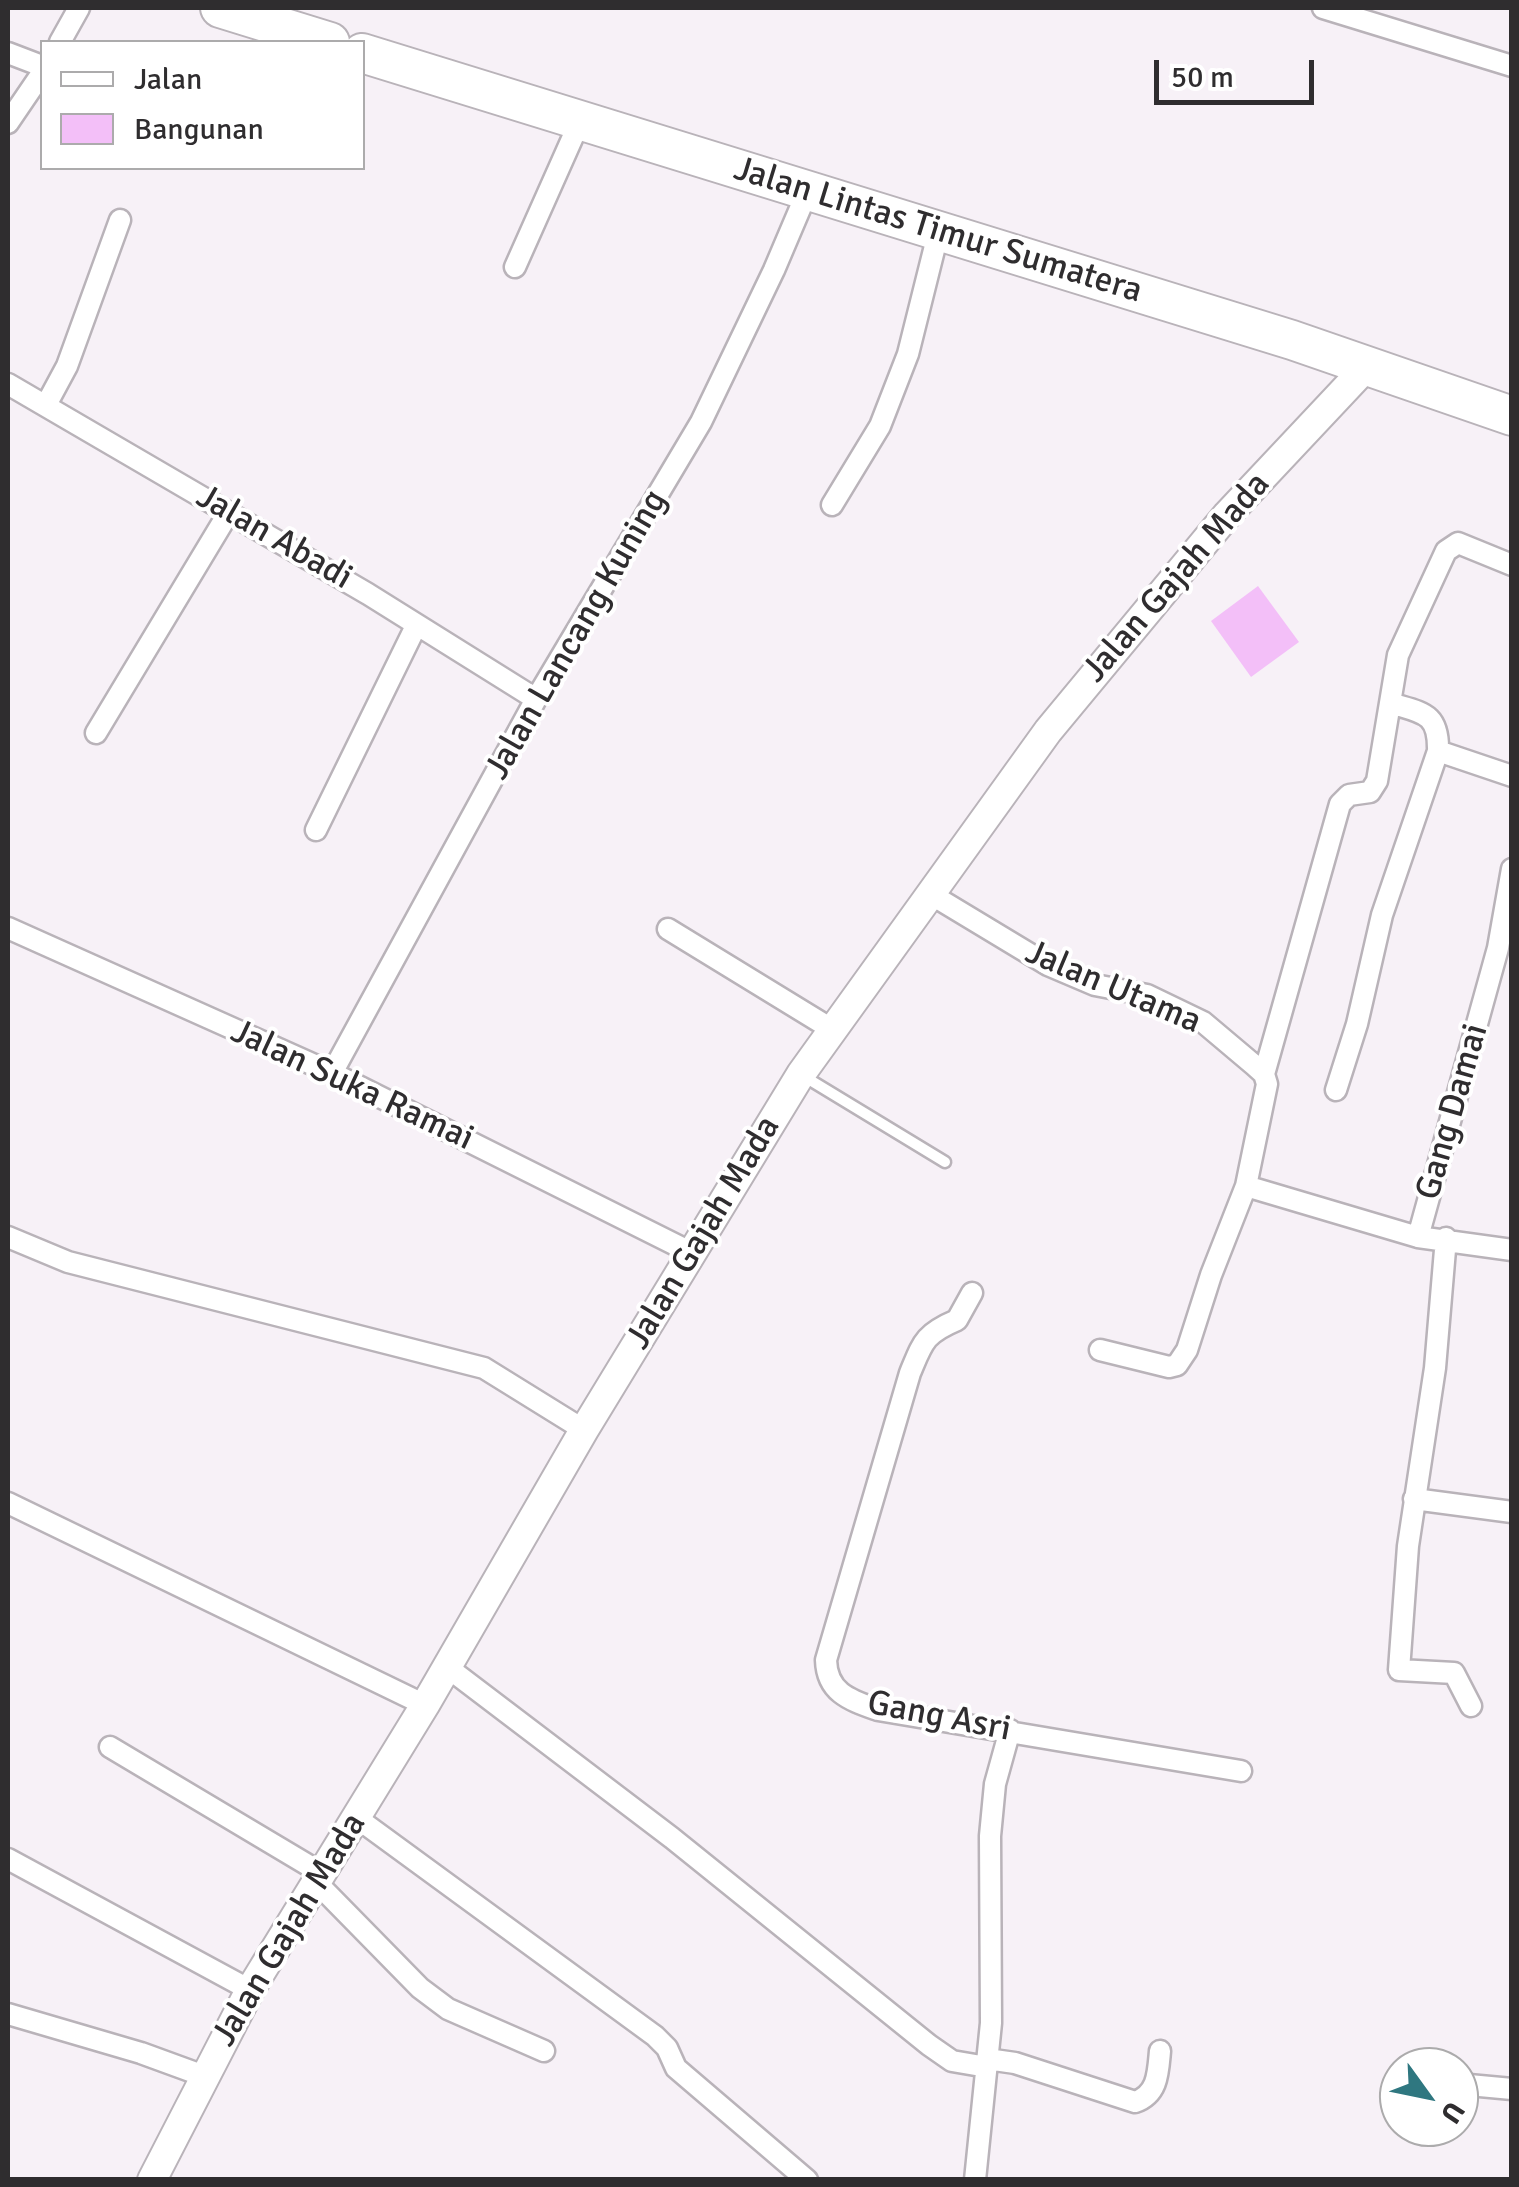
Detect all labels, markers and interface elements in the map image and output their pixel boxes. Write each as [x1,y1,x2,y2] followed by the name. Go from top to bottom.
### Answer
[40,40,365,170] legend
[1159,40,1319,102] scale bar
[1171,59,1234,96] text: 50 m
[134,61,202,98] text: Jalan
[134,111,264,148] text: Bangunan
[729,149,1147,313] street label: Jalan Lintas Timur Sumatera
[1075,465,1279,691] street label: Jalan Gajah Mada
[189,477,359,599] street label: Jalan Abadi
[477,483,677,787] street label: Jalan Lancang Kuning
[1019,932,1207,1044] street label: Jalan Utama
[224,1011,480,1161] street label: Jalan Suka Ramai
[1408,1019,1498,1205] street label: Gang Damai
[618,1109,790,1357] street label: Jalan Gajah Mada
[864,1683,1014,1751] street label: Gang Asri
[204,1806,376,2054] street label: Jalan Gajah Mada
[1379,2047,1479,2147] north arrow
[1433,2095,1472,2129] text: U

